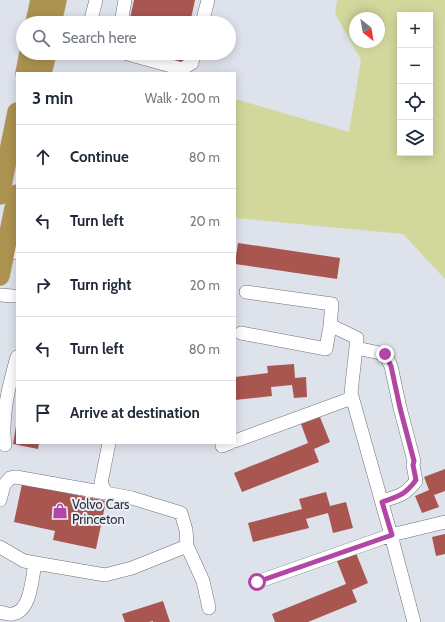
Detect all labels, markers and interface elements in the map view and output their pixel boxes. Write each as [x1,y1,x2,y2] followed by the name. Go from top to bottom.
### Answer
[349,12,385,48] north arrow
[397,12,433,156] map controls
[397,12,433,48] button: +
[16,16,236,60] search box
[30,27,52,49] icon: search
[62,29,137,47] text: Search here
[397,48,433,84] button: −
[397,84,433,120] button: locate
[32,88,73,108] text: 3 min
[145,90,220,106] text: Walk · 200 m
[397,120,433,156] button: layers
[32,146,54,168] icon: ahead
[70,148,129,166] text: Continue
[189,149,220,165] text: 80 m
[32,210,54,232] icon: left
[70,212,124,230] text: Turn left
[190,213,220,229] text: 20 m
[32,274,54,296] icon: right
[70,276,131,294] text: Turn right
[190,277,220,293] text: 20 m
[32,338,54,360] icon: left
[70,340,124,358] text: Turn left
[189,341,220,357] text: 80 m
[376,345,394,363] route end
[32,402,54,424] icon: arrive
[70,404,200,422] text: Arrive at destination
[72,496,130,527] place label: Volvo Cars Princeton
[51,502,69,520] shop icon: Volvo Cars Princeton
[248,573,266,591] route start

